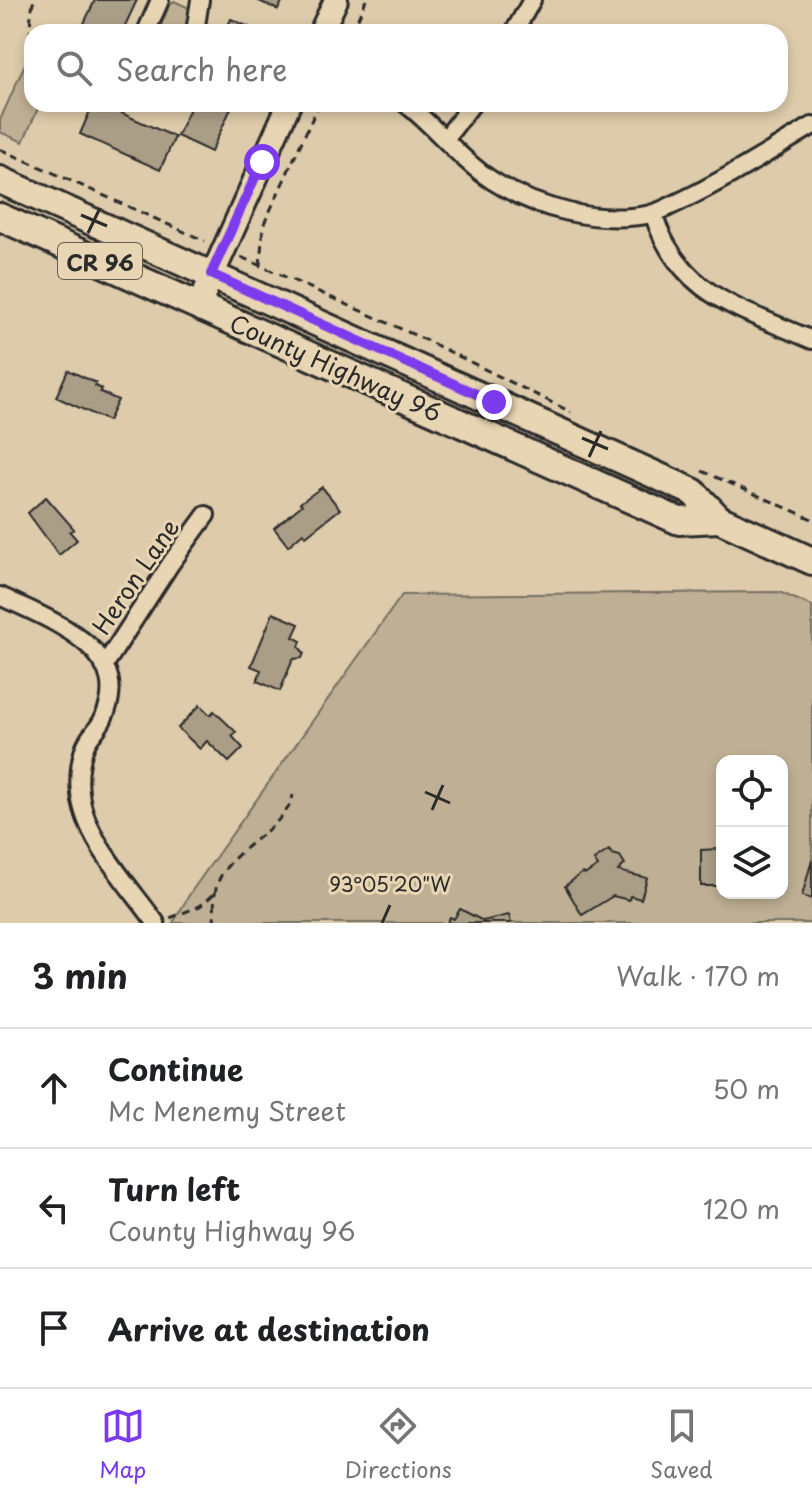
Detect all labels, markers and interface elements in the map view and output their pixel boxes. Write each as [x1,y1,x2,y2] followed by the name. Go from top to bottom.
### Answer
[24,24,788,112] search box
[52,46,96,90] icon: search
[116,46,288,91] text: Search here
[244,144,280,180] route start
[58,243,142,279] road number: CR 96
[224,304,448,430] street label: County Highway 96
[476,384,512,420] route end
[83,511,187,641] street label: Heron Lane
[716,755,788,899] map controls
[716,755,788,827] button: locate
[716,827,788,899] button: layers
[329,869,451,899] text: 93°05'20"W
[32,949,128,1001] text: 3 min
[616,956,780,995] text: Walk · 170 m
[108,1046,243,1091] text: Continue
[32,1066,76,1110] icon: ahead
[713,1069,780,1108] text: 50 m
[108,1091,346,1130] text: Mc Menemy Street
[108,1166,240,1211] text: Turn left
[32,1186,76,1230] icon: left
[703,1189,780,1228] text: 120 m
[108,1211,356,1250] text: County Highway 96
[32,1306,76,1350] icon: arrive
[108,1306,430,1351] text: Arrive at destination
[99,1404,146,1485] tab: Map
[345,1404,452,1485] tab: Directions
[650,1404,713,1485] tab: Saved

